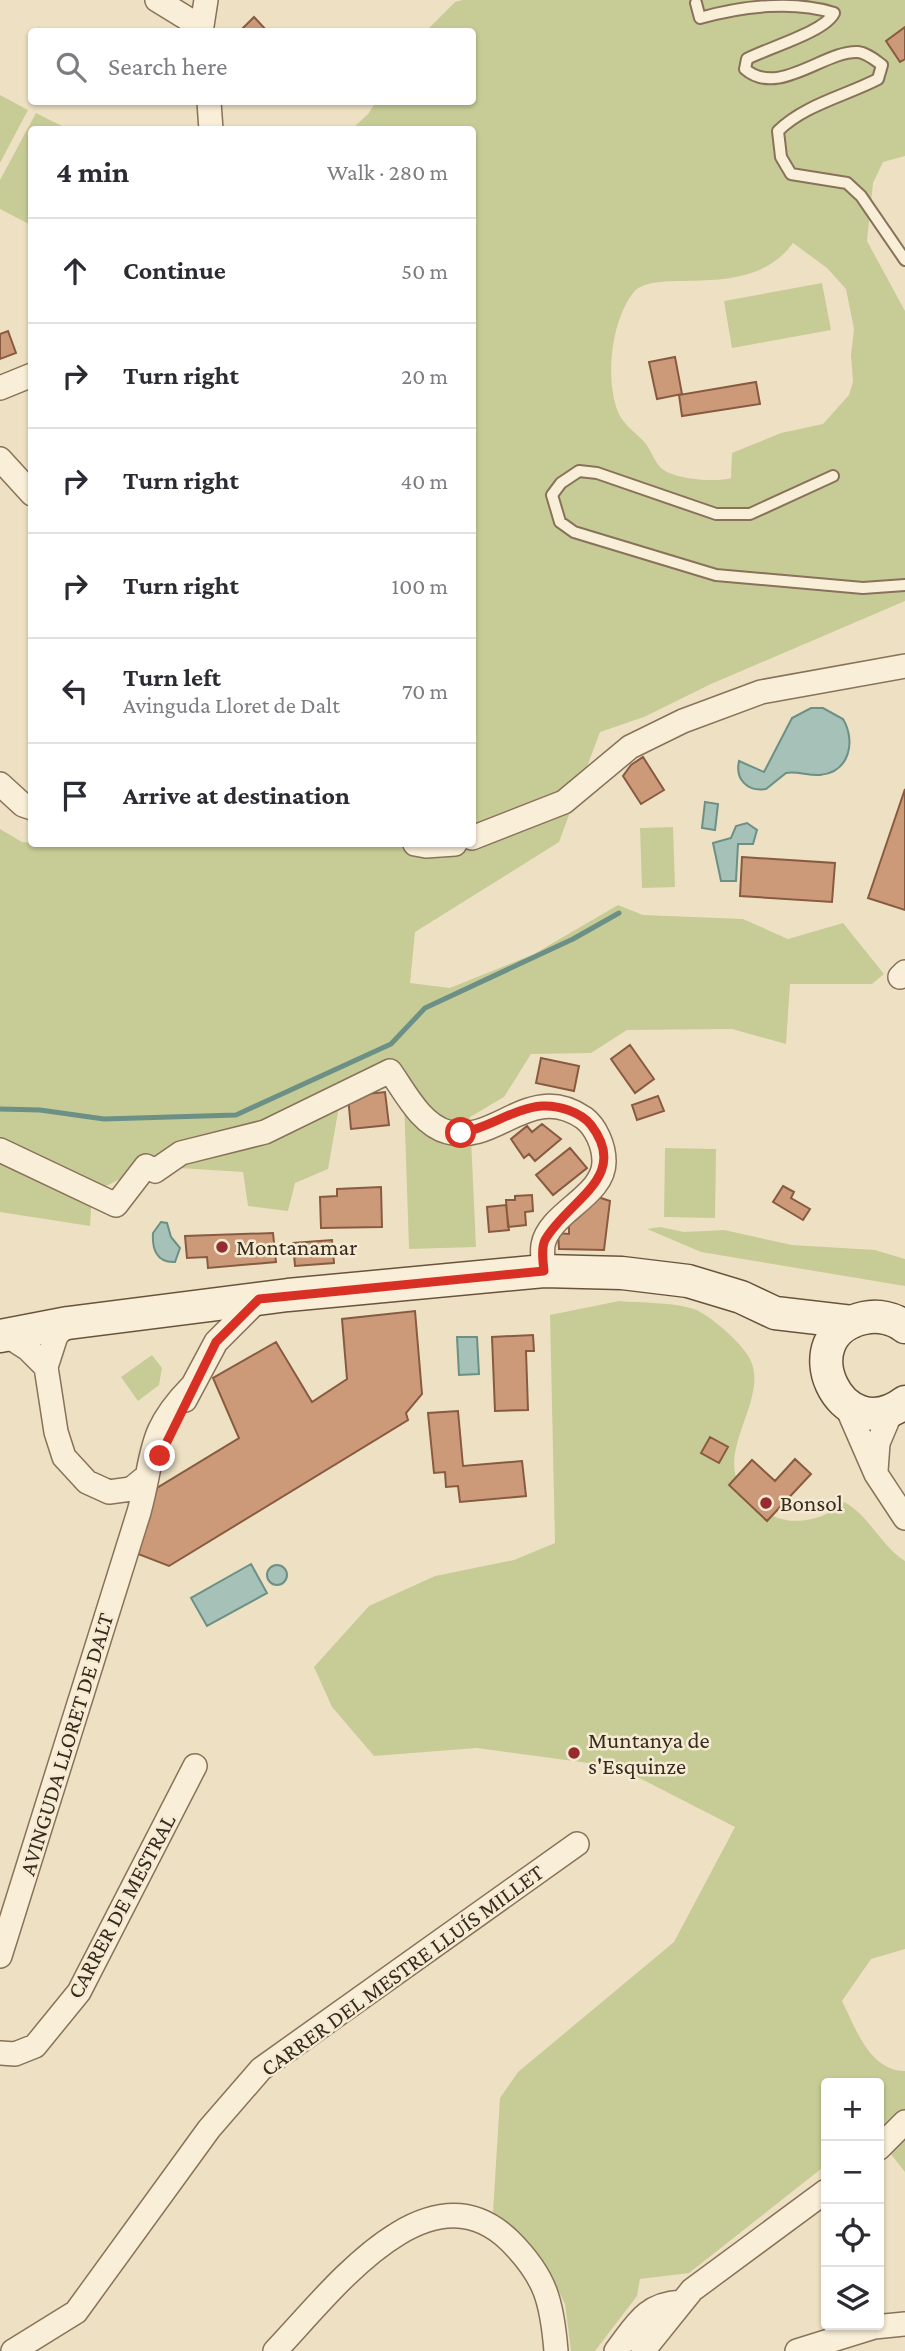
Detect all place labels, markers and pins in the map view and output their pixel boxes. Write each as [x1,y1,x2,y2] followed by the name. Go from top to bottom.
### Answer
[236,1234,357,1260] place label: Montanamar
[214,1239,230,1255] marker: Montanamar
[780,1490,843,1516] place label: Bonsol
[758,1495,774,1511] marker: Bonsol
[588,1727,710,1779] place label: Muntanya de s'Esquinze
[566,1745,582,1761] marker: Muntanya de s'Esquinze

